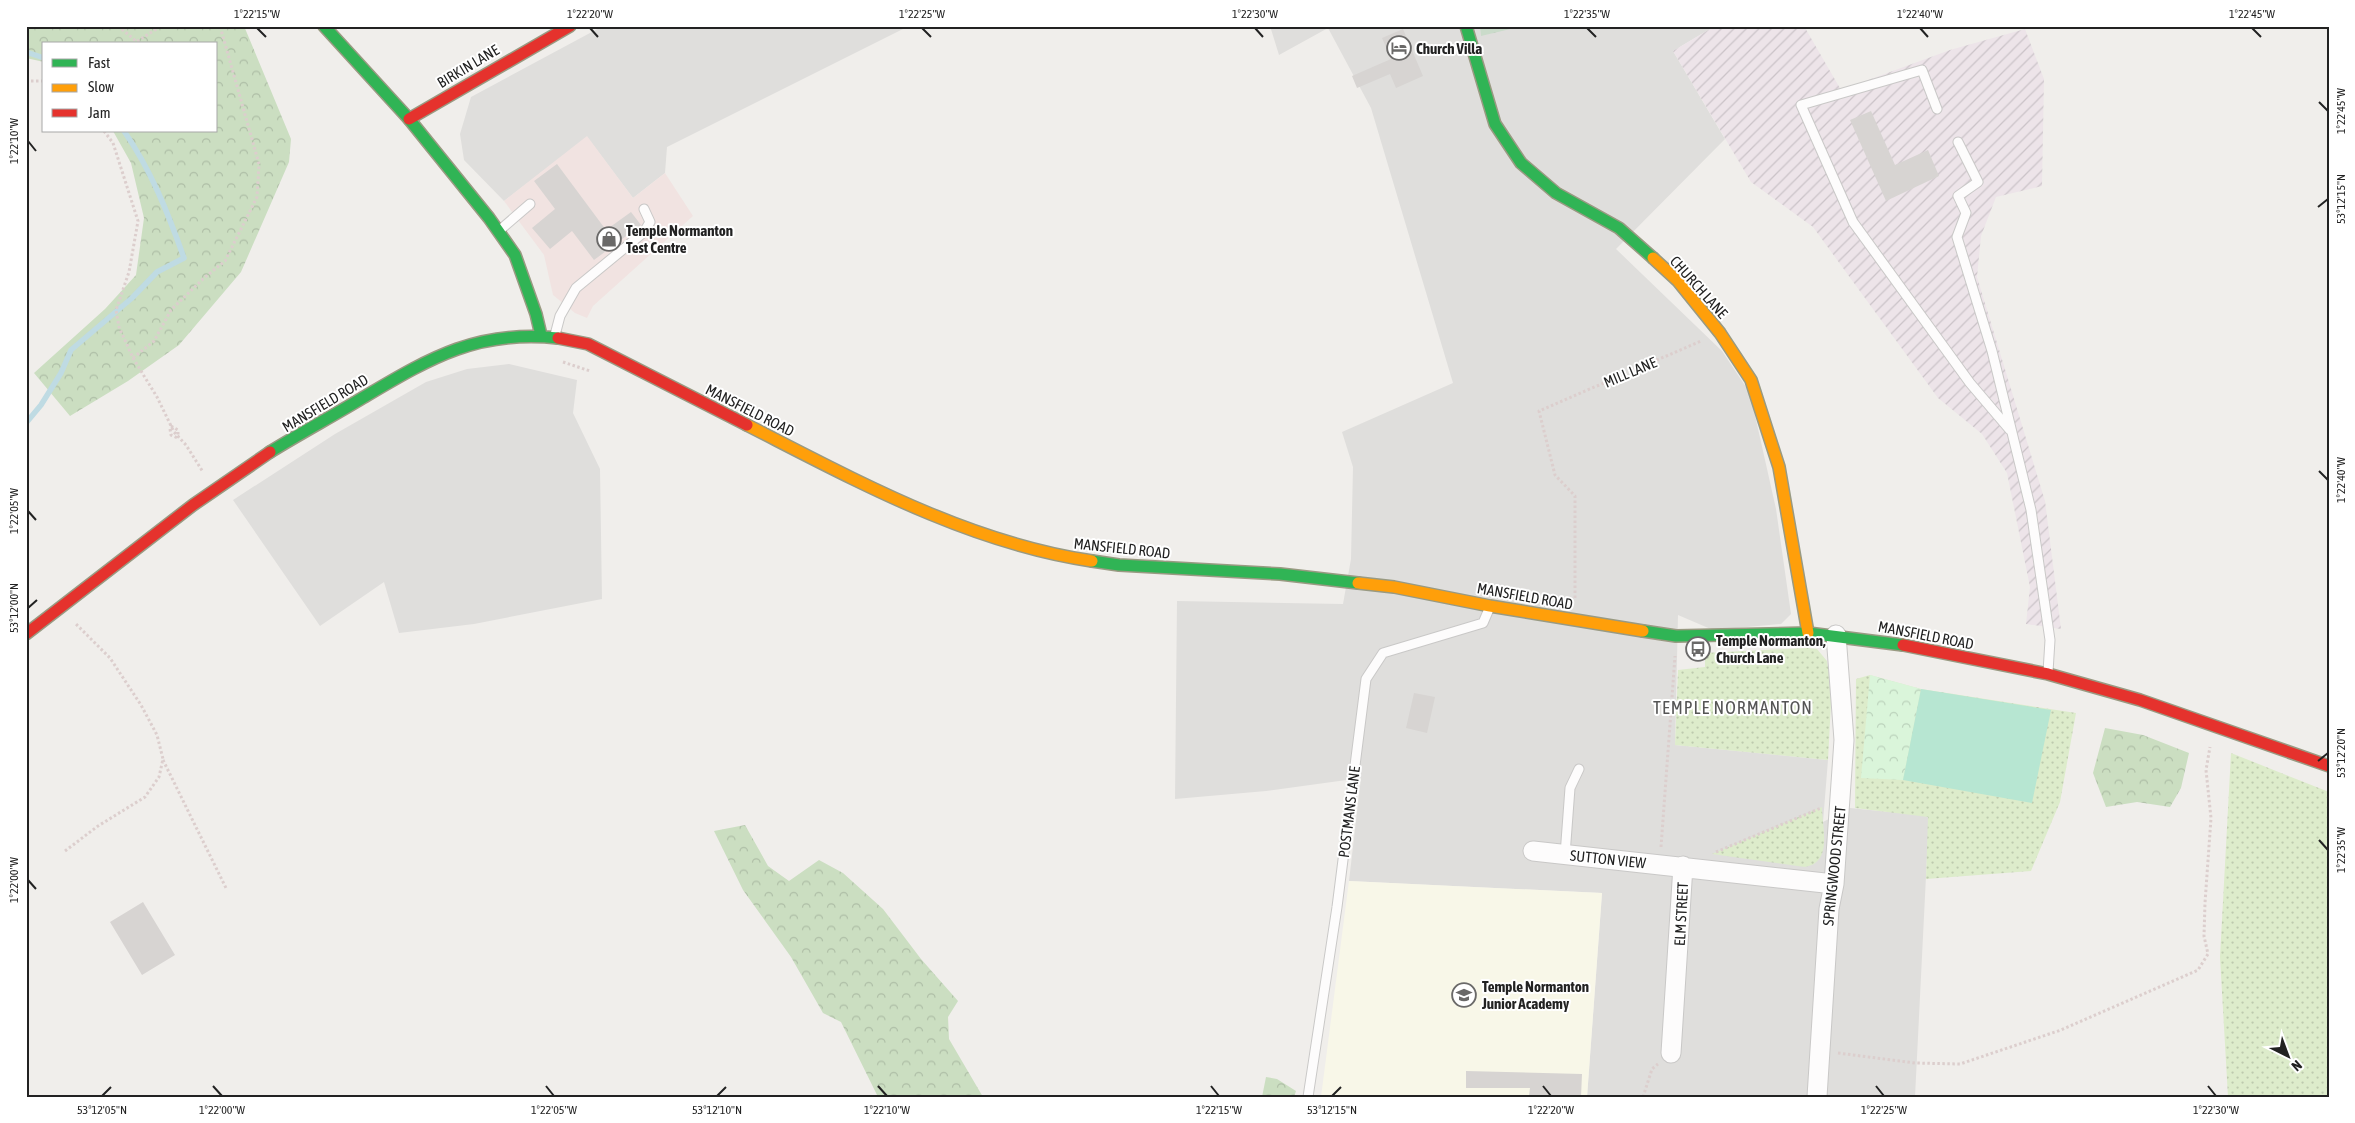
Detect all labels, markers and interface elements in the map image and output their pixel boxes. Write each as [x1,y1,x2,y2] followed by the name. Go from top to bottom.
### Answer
[234,7,280,21] text: 1°22'15"W
[567,7,613,21] text: 1°22'20"W
[899,7,945,21] text: 1°22'25"W
[1232,7,1278,21] text: 1°22'30"W
[1564,7,1610,21] text: 1°22'35"W
[1897,7,1943,21] text: 1°22'40"W
[2229,7,2275,21] text: 1°22'45"W
[1386,35,1412,61] hotel icon: Church Villa
[1416,40,1482,57] place label: Church Villa
[434,41,502,91] street label: BIRKIN LANE
[42,42,218,132] legend
[88,54,110,71] text: Fast
[88,78,114,95] text: Slow
[2334,88,2348,134] text: 1°22'45"W
[88,104,111,121] text: Jam
[7,118,21,164] text: 1°22'10"W
[2334,174,2348,224] text: 53°12'15"N
[626,222,733,256] place label: Temple Normanton Test Centre
[596,226,622,252] shop icon: Temple Normanton Test Centre
[1667,252,1732,322] street label: CHURCH LANE
[1601,353,1660,391] street label: MILL LANE
[279,371,371,435] street label: MANSFIELD ROAD
[703,380,797,440] street label: MANSFIELD ROAD
[2334,457,2348,503] text: 1°22'40"W
[7,488,21,534] text: 1°22'05"W
[1073,534,1171,562] street label: MANSFIELD ROAD
[1476,579,1574,613] street label: MANSFIELD ROAD
[7,583,21,633] text: 53°12'00"N
[1877,617,1975,653] street label: MANSFIELD ROAD
[1716,632,1826,666] place label: Temple Normanton, Church Lane
[1685,636,1711,662] bus stop icon: Temple Normanton, Church Lane
[1653,697,1813,718] district label: TEMPLE NORMANTON
[2334,728,2348,778] text: 53°12'20"N
[1335,765,1363,859] street label: POSTMANS LANE
[1819,805,1849,927] street label: SPRINGWOOD STREET
[2334,827,2348,873] text: 1°22'35"W
[1569,847,1647,871] street label: SUTTON VIEW
[7,857,21,903] text: 1°22'00"W
[1671,881,1691,946] street label: ELM STREET
[1481,978,1589,1012] place label: Temple Normanton Junior Academy
[1451,982,1477,1008] school or university icon: Temple Normanton Junior Academy
[2262,1030,2312,1080] north arrow
[2288,1057,2305,1074] text: N
[77,1103,127,1117] text: 53°12'05"N
[199,1103,245,1117] text: 1°22'00"W
[531,1103,577,1117] text: 1°22'05"W
[692,1103,742,1117] text: 53°12'10"N
[864,1103,910,1117] text: 1°22'10"W
[1196,1103,1242,1117] text: 1°22'15"W
[1307,1103,1357,1117] text: 53°12'15"N
[1528,1103,1574,1117] text: 1°22'20"W
[1861,1103,1907,1117] text: 1°22'25"W
[2193,1103,2239,1117] text: 1°22'30"W

